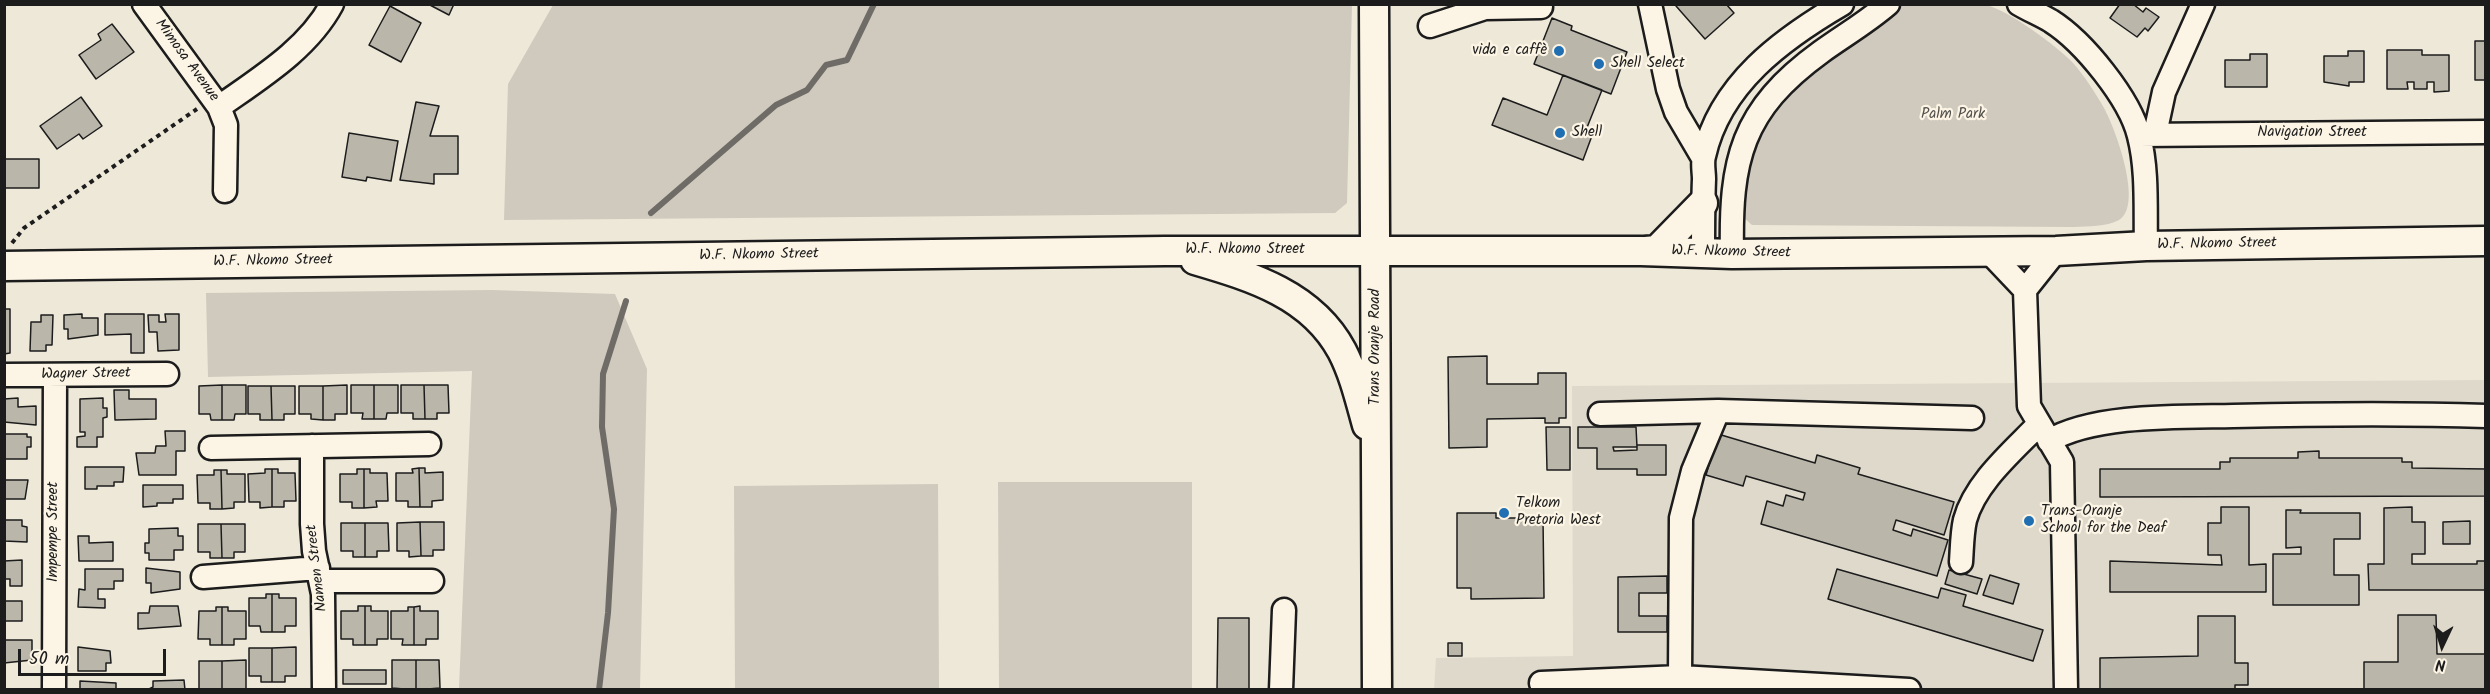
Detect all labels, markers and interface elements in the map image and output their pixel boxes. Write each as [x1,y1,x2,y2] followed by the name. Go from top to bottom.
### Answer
[150,16,222,106] street label: Mimosa Avenue
[1472,42,1547,60] place label: vida e caffè
[1552,44,1566,58] marker: vida e caffè
[1611,55,1685,73] place label: Shell Select
[1592,57,1606,71] marker: Shell Select
[1921,106,1985,124] park label: Palm Park
[1572,124,1602,142] place label: Shell
[2257,124,2367,142] street label: Navigation Street
[1553,126,1567,140] marker: Shell
[2157,235,2277,255] street label: W.F. Nkomo Street
[1185,241,1305,259] street label: W.F. Nkomo Street
[1671,243,1791,263] street label: W.F. Nkomo Street
[699,246,819,266] street label: W.F. Nkomo Street
[213,252,333,272] street label: W.F. Nkomo Street
[1367,289,1385,405] street label: Trans Oranje Road
[41,365,131,385] street label: Wagner Street
[45,482,63,582] street label: Impempe Street
[1516,495,1601,530] place label: Telkom Pretoria West
[2041,503,2166,538] place label: Trans-Oranje School for the Deaf
[1497,506,1511,520] marker: Telkom Pretoria West
[2022,514,2036,528] marker: Trans-Oranje School for the Deaf
[304,523,332,613] street label: Namen Street
[2412,616,2472,676] north arrow
[21,637,170,675] scale bar
[29,645,69,674] text: 50 m
[2435,652,2447,677] text: N

